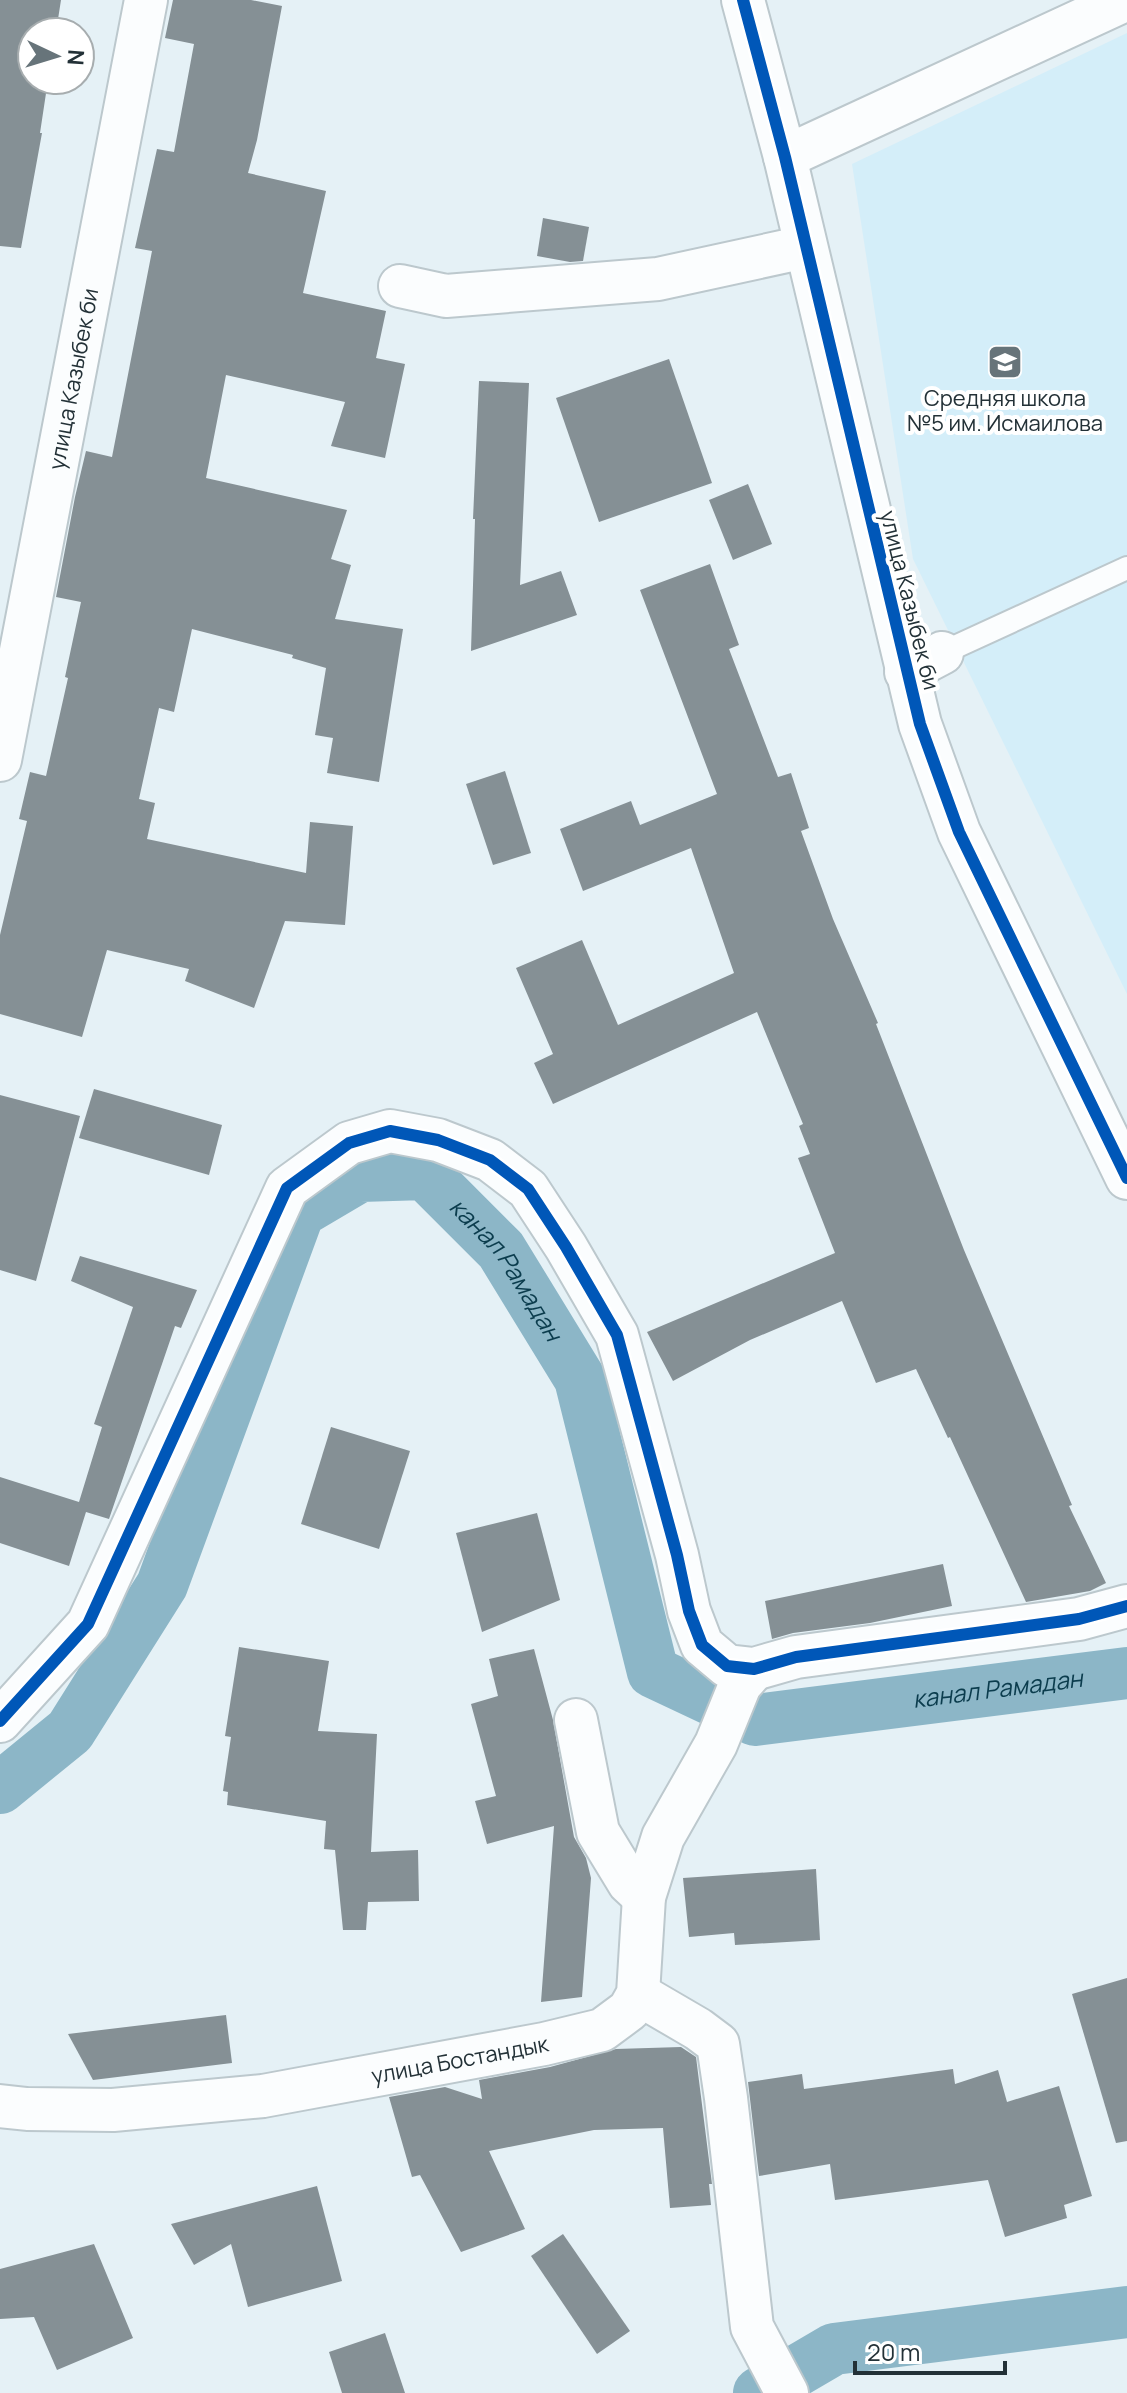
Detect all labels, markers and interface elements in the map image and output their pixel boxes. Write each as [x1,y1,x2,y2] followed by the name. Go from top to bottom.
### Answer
[16,16,96,96] north arrow
[60,48,91,66] text: N
[41,286,105,472] street label: улица Казыбек би
[986,343,1024,381] school or university icon: Средняя школа №5 им. Исмаилова
[907,383,1103,438] place label: Средняя школа №5 им. Исмаилова
[873,507,947,693] street label: улица Казыбек би
[443,1190,572,1348] water label: канал Рамадан
[910,1661,1086,1715] water label: канал Рамадан
[369,2028,552,2091] street label: улица Бостандык
[855,2325,1005,2375] scale bar
[867,2335,920,2368] text: 20 m

